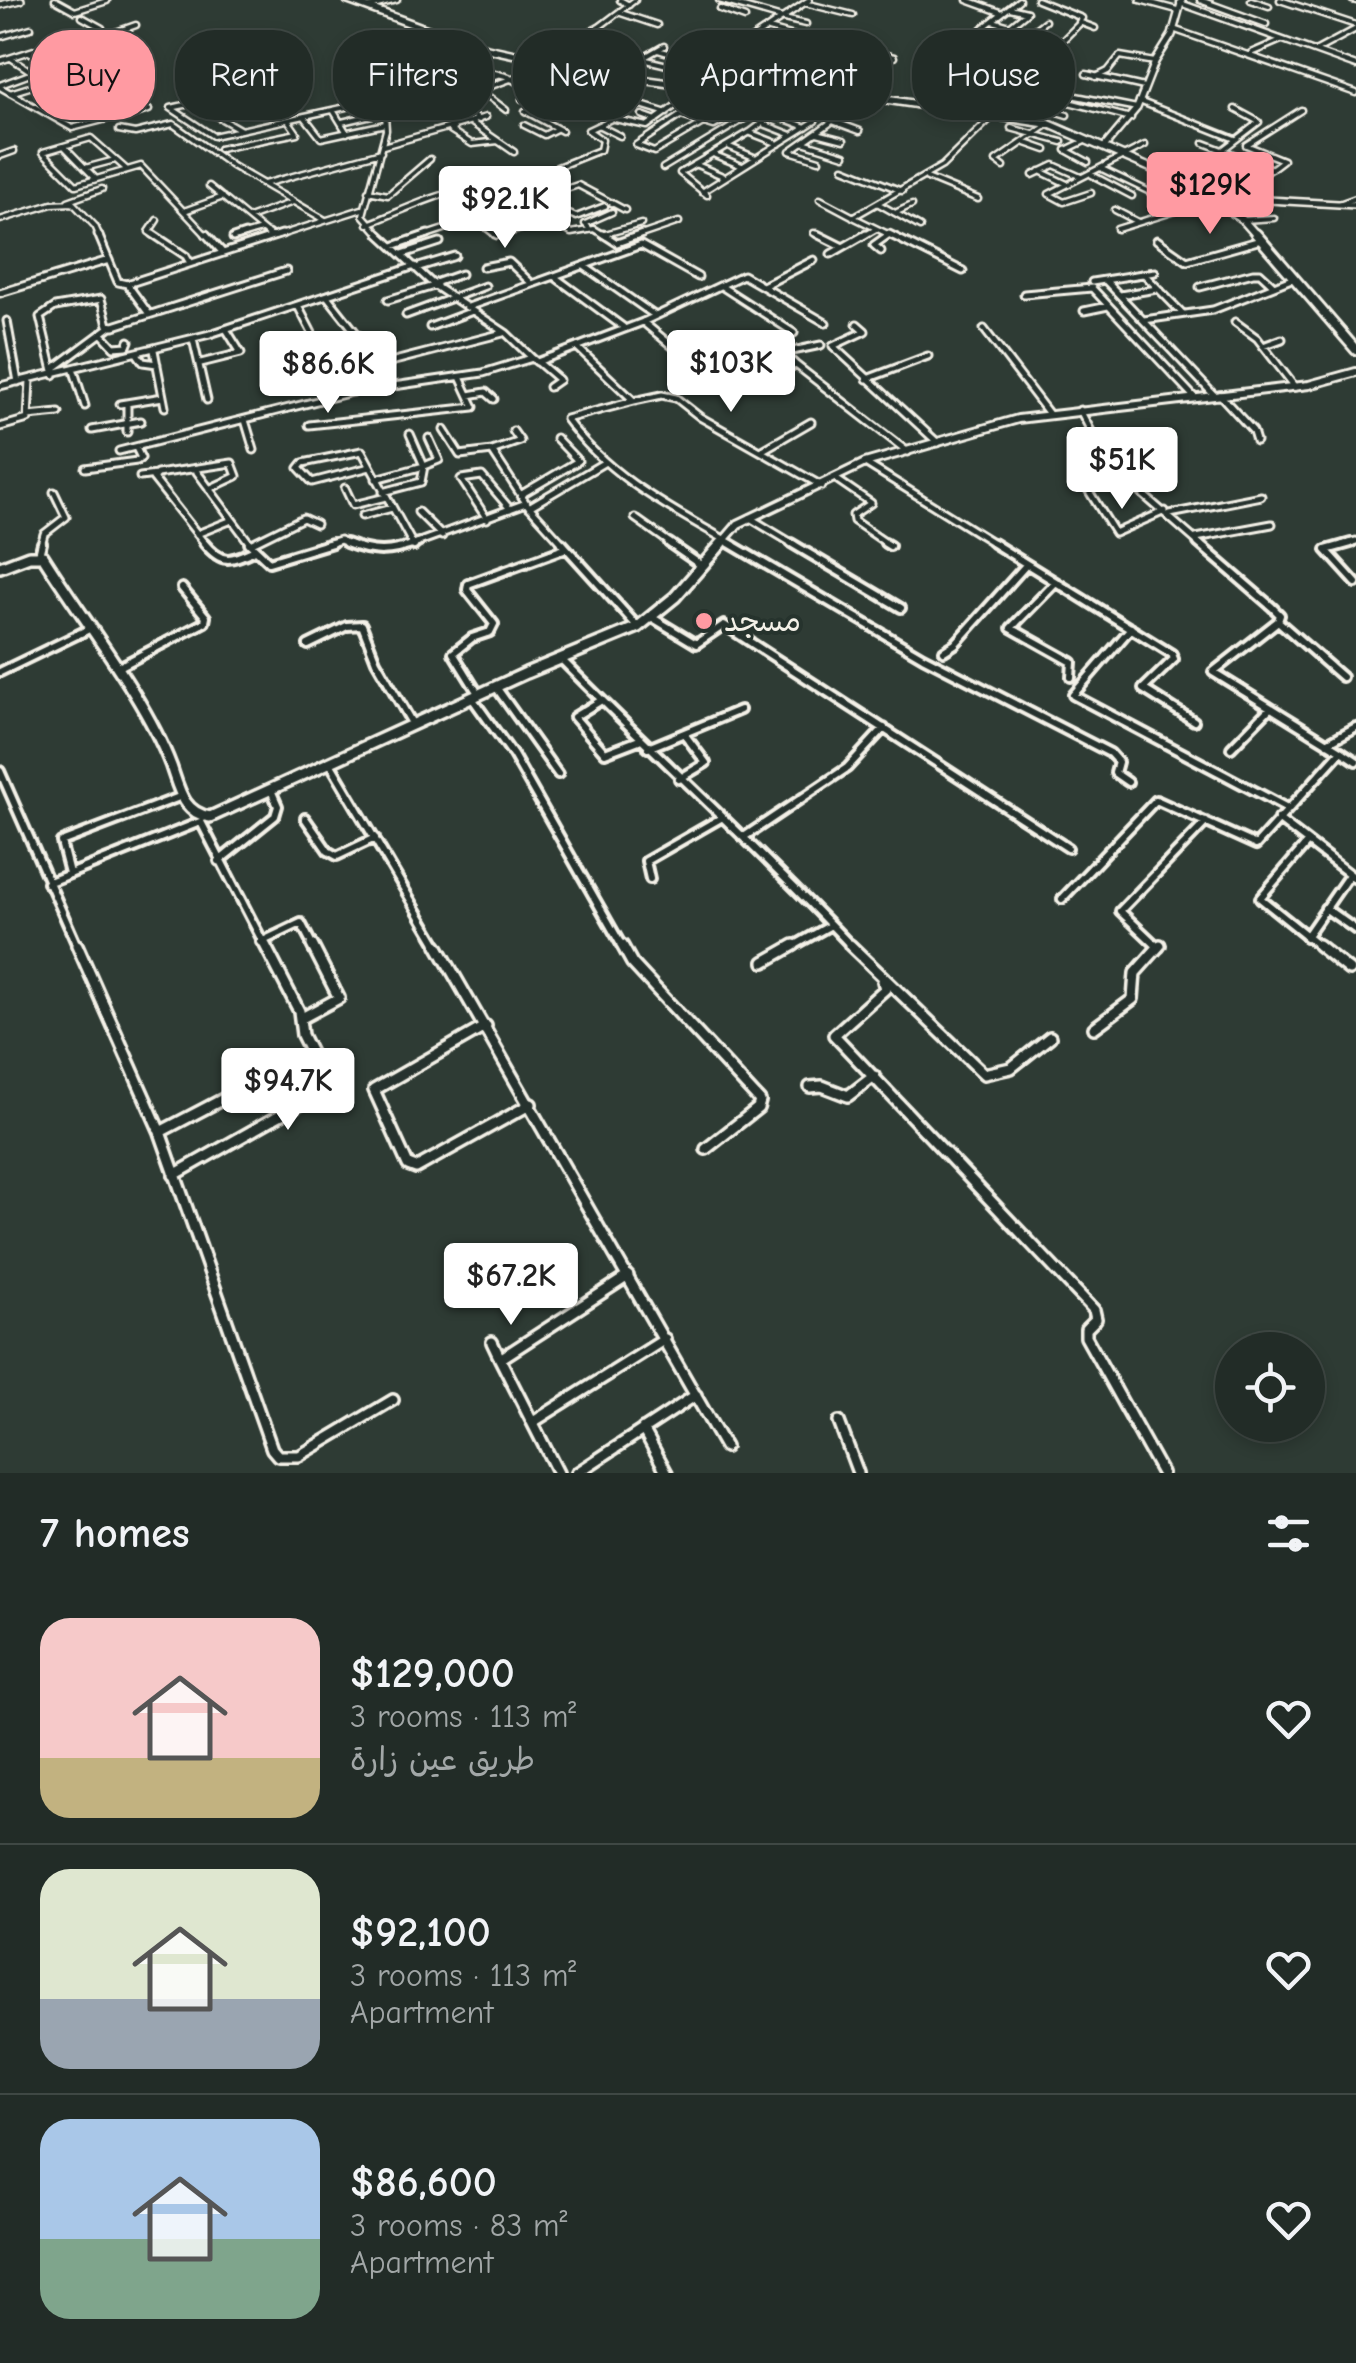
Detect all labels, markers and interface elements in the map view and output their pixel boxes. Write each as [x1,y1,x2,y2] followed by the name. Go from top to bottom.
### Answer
[30,30,155,120] chip: Buy
[175,30,313,120] chip: Rent
[333,30,493,120] chip: Filters
[513,30,645,120] chip: New
[665,30,892,120] chip: Apartment
[912,30,1075,120] chip: House
[1140,152,1280,237] pin: $129K
[424,166,586,251] pin: $92.1K
[1169,166,1251,203] text: $129K
[461,180,549,217] text: $92.1K
[661,330,801,415] pin: $103K
[247,331,409,416] pin: $86.6K
[689,344,773,381] text: $103K
[282,345,374,382] text: $86.6K
[1063,427,1181,512] pin: $51K
[1089,441,1155,478] text: $51K
[724,604,801,639] place label: مسجد
[693,610,715,632] marker: مسجد
[207,1048,369,1133] pin: $94.7K
[243,1062,333,1099] text: $94.7K
[430,1243,592,1328] pin: $67.2K
[466,1257,556,1294] text: $67.2K
[1215,1332,1325,1442] map controls
[1215,1332,1325,1442] button: locate
[1261,1506,1316,1561] icon: filters
[40,1509,190,1558] text: 7 homes
[350,1649,515,1698] text: $129,000
[120,1658,240,1778] icon: home
[1261,1691,1316,1746] icon: heart
[350,1698,576,1735] text: 3 rooms · 113 m²
[350,1741,535,1778] text: طريق عين زارة
[350,1908,491,1957] text: $92,100
[120,1909,240,2029] icon: home
[1261,1942,1316,1997] icon: heart
[350,1957,576,1994] text: 3 rooms · 113 m²
[350,1994,493,2031] text: Apartment
[350,2158,497,2207] text: $86,600
[120,2159,240,2279] icon: home
[1261,2192,1316,2247] icon: heart
[350,2207,567,2244] text: 3 rooms · 83 m²
[350,2244,493,2281] text: Apartment

